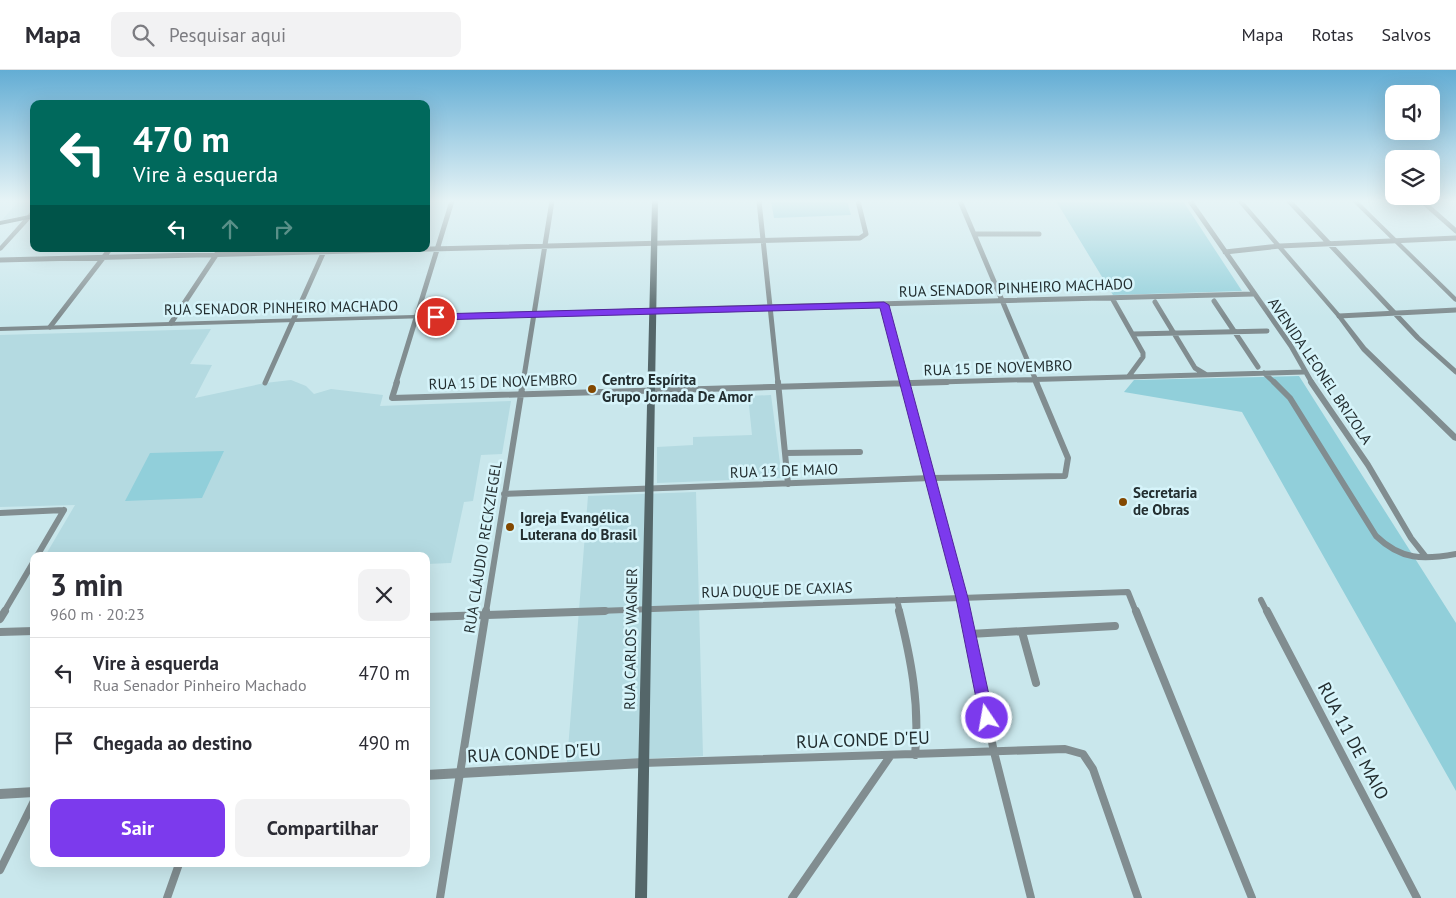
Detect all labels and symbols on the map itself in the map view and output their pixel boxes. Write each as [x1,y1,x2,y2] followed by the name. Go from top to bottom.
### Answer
[899,274,1133,301] street label: RUA SENADOR PINHEIRO MACHADO
[1264,294,1377,448] street label: AVENIDA LEONEL BRIZOLA
[164,296,398,319] street label: RUA SENADOR PINHEIRO MACHADO
[415,296,457,338] pin
[923,355,1073,380] street label: RUA 15 DE NOVEMBRO
[428,369,578,394] street label: RUA 15 DE NOVEMBRO
[602,370,753,406] place label: Centro Espírita Grupo Jornada De Amor
[586,383,598,395] marker: Centro Espírita Grupo Jornada De Amor
[459,459,506,635] street label: RUA CLÁUDIO RECKZIEGEL
[730,459,838,482] street label: RUA 13 DE MAIO
[1133,483,1197,519] place label: Secretaria de Obras
[1117,496,1129,508] marker: Secretaria de Obras
[520,508,638,544] place label: Igreja Evangélica Luterana do Brasil
[504,521,516,533] marker: Igreja Evangélica Luterana do Brasil
[620,568,641,710] street label: RUA CARLOS WAGNER
[701,577,853,602] street label: RUA DUQUE DE CAXIAS
[1313,678,1394,804] street label: RUA 11 DE MAIO
[960,691,1012,743] position arrow
[796,726,930,753] street label: RUA CONDE D'EU
[467,738,601,767] street label: RUA CONDE D'EU

